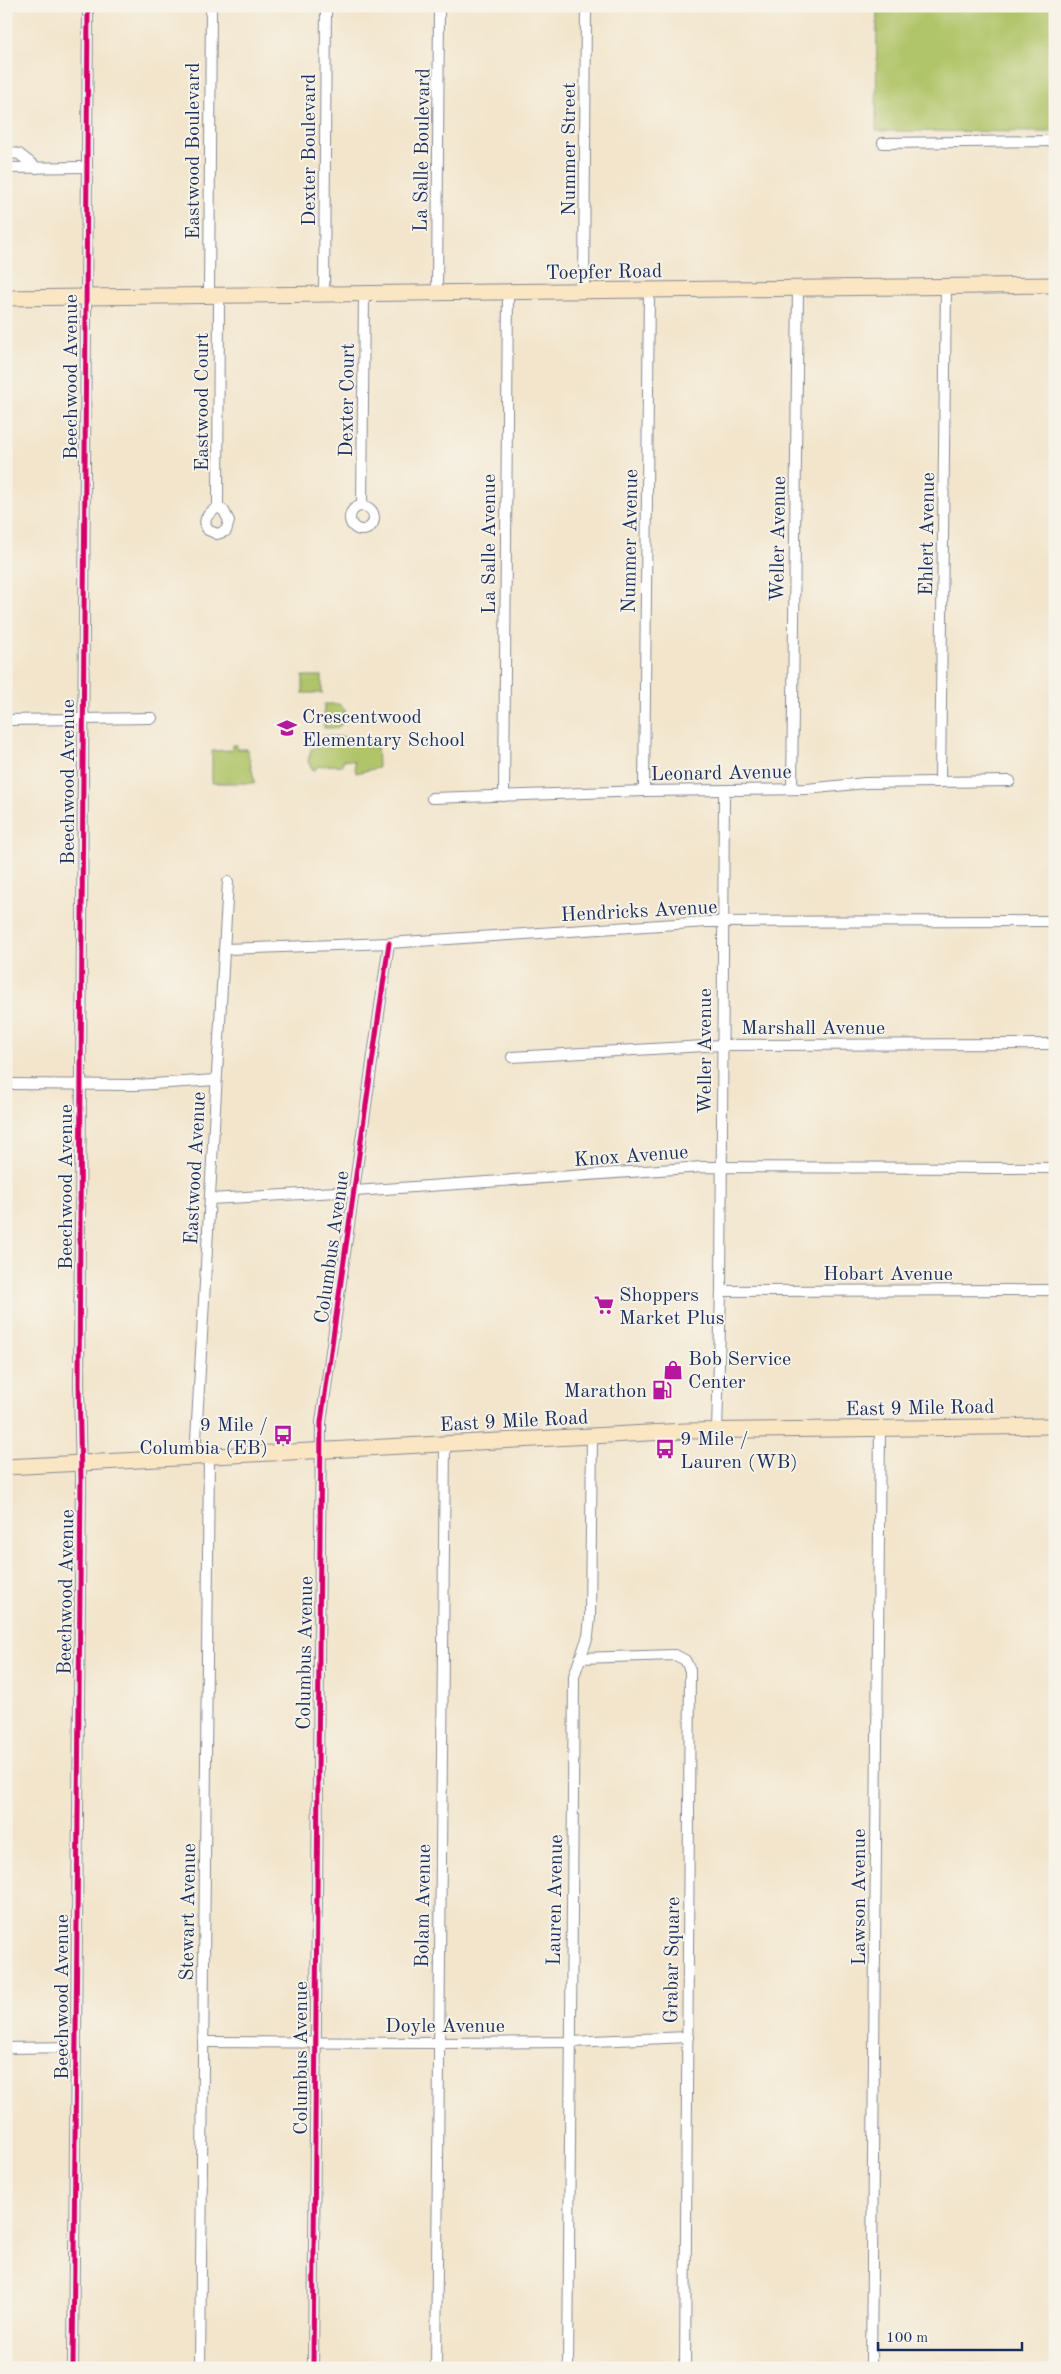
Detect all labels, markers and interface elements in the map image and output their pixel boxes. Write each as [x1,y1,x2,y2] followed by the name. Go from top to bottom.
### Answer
[184,62,204,240] street label: Eastwood Boulevard
[412,68,434,232] street label: La Salle Boulevard
[300,74,320,226] street label: Dexter Boulevard
[560,82,580,216] street label: Nummer Street
[546,262,662,284] street label: Toepfer Road
[62,294,82,460] street label: Beechwood Avenue
[193,333,213,472] street label: Eastwood Court
[337,343,359,457] street label: Dexter Court
[620,469,642,613] street label: Nummer Avenue
[917,472,939,596] street label: Ehlert Avenue
[480,474,500,614] street label: La Salle Avenue
[768,476,790,602] street label: Weller Avenue
[59,699,79,865] street label: Beechwood Avenue
[302,708,465,751] place label: Crescentwood Elementary School
[276,717,298,739] school or university icon: Crescentwood Elementary School
[650,763,792,785] street label: Leonard Avenue
[560,898,718,926] street label: Hendricks Avenue
[696,988,716,1114] street label: Weller Avenue
[741,1019,885,1039] street label: Marshall Avenue
[182,1091,210,1245] street label: Eastwood Avenue
[57,1104,77,1270] street label: Beechwood Avenue
[573,1143,689,1171] street label: Knox Avenue
[312,1170,354,1325] street label: Columbus Avenue
[823,1265,953,1285] street label: Hobart Avenue
[619,1286,724,1329] place label: Shoppers Market Plus
[593,1294,615,1316] supermarket icon: Shoppers Market Plus
[688,1350,791,1393] place label: Bob Service Center
[662,1359,684,1381] shop icon: Bob Service Center
[651,1379,673,1401] fuel station icon: Marathon
[564,1382,647,1402] place label: Marathon
[845,1398,995,1420] street label: East 9 Mile Road
[439,1408,589,1436] street label: East 9 Mile Road
[139,1416,268,1459] place label: 9 Mile / Columbia (EB)
[272,1424,294,1446] bus stop icon: 9 Mile / Columbia (EB)
[680,1430,798,1473] place label: 9 Mile / Lauren (WB)
[654,1438,676,1460] bus stop icon: 9 Mile / Lauren (WB)
[56,1509,78,1675] street label: Beechwood Avenue
[295,1576,317,1730] street label: Columbus Avenue
[850,1829,870,1965] street label: Lawson Avenue
[545,1834,567,1966] street label: Lauren Avenue
[178,1843,200,1981] street label: Stewart Avenue
[413,1844,435,1968] street label: Bolam Avenue
[662,1896,684,2024] street label: Grabar Square
[53,1914,73,2080] street label: Beechwood Avenue
[292,1981,312,2135] street label: Columbus Avenue
[385,2017,505,2037] street label: Doyle Avenue
[878,2319,1022,2351] scale bar
[886,2331,928,2346] text: 100 m

